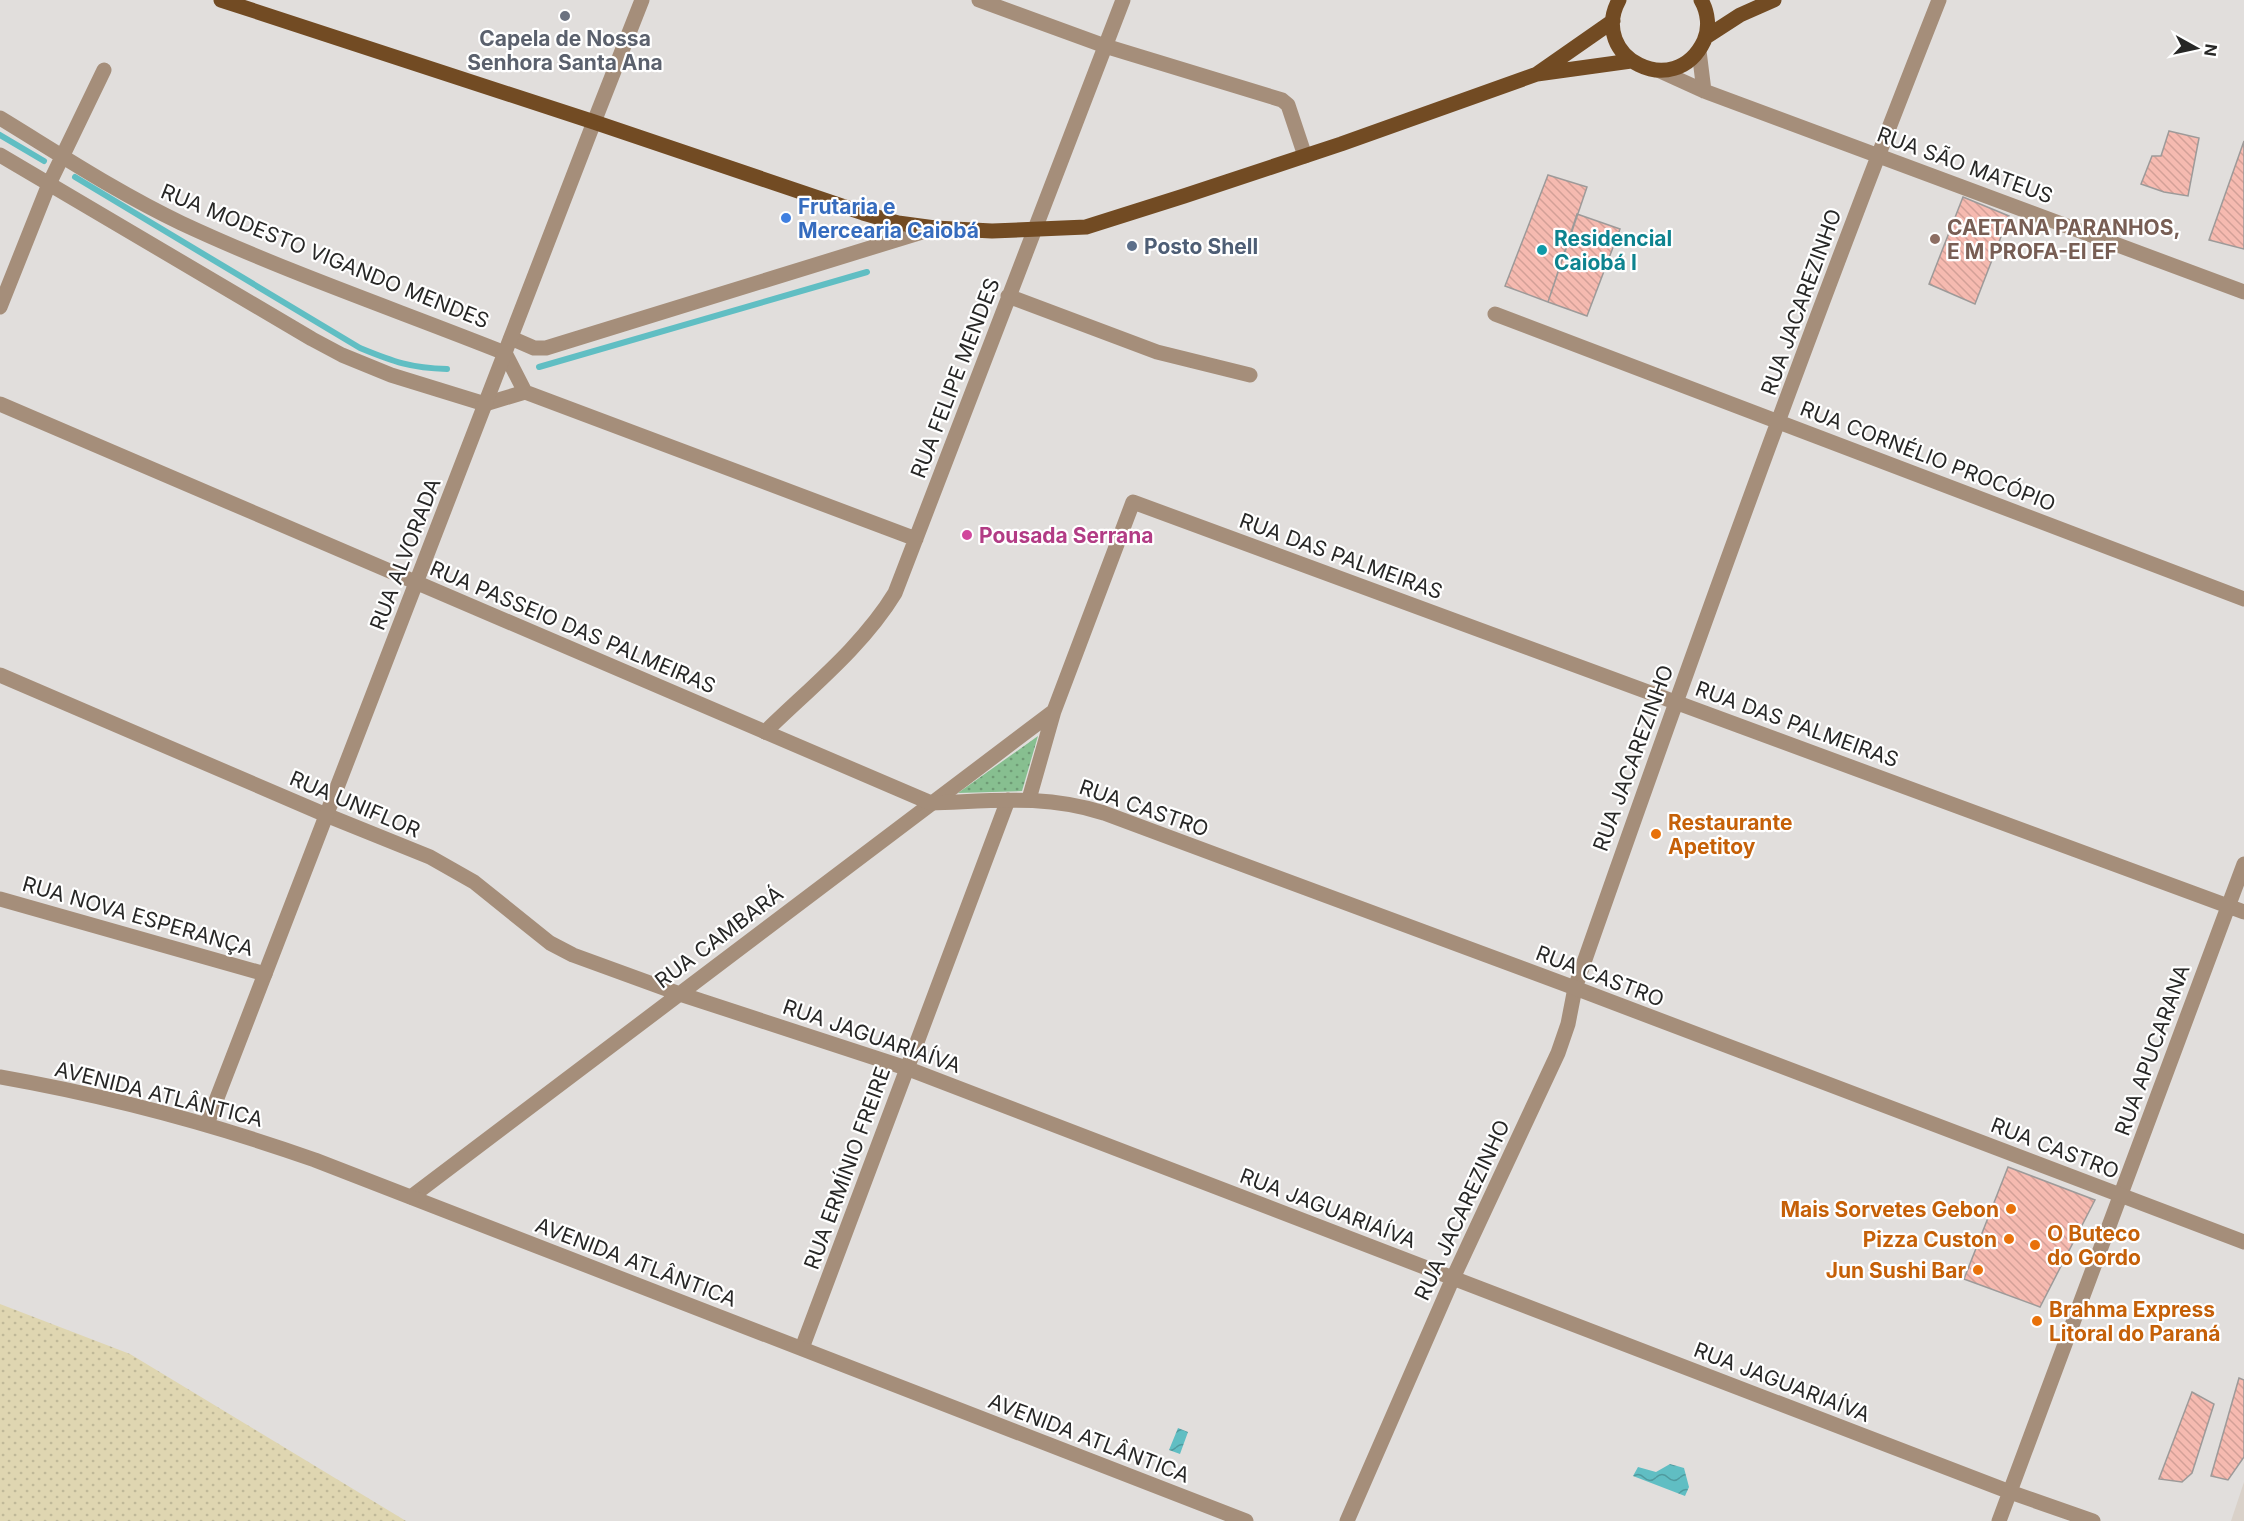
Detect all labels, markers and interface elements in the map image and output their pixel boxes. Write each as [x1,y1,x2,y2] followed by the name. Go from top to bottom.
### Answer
[558,9,572,23] marker: Capela de Nossa Senhora Santa Ana
[2166,18,2226,78] north arrow
[467,26,663,75] place label: Capela de Nossa Senhora Santa Ana
[2200,43,2222,58] text: N
[1874,121,2057,208] street label: RUA SÃO MATEUS
[157,179,493,333] street label: RUA MODESTO VIGANDO MENDES
[798,194,979,243] place label: Frutaria e Mercearia Caiobá
[1756,205,1846,399] street label: RUA JACAREZINHO
[779,211,793,225] marker: Frutaria e Mercearia Caiobá
[1947,215,2181,264] place label: CAETANA PARANHOS, E M PROFA-EI EF
[1554,226,1672,275] place label: Residencial Caiobá I
[1928,232,1942,246] marker: CAETANA PARANHOS, E M PROFA-EI EF
[1144,234,1258,259] place label: Posto Shell
[1125,239,1139,253] marker: Posto Shell
[1535,243,1549,257] marker: Residencial Caiobá I
[905,274,1005,482] street label: RUA FELIPE MENDES
[1797,395,2060,516] street label: RUA CORNÉLIO PROCÓPIO
[365,474,445,634] street label: RUA ALVORADA
[1236,508,1446,604] street label: RUA DAS PALMEIRAS
[979,523,1153,548] place label: Pousada Serrana
[960,528,974,542] marker: Pousada Serrana
[426,555,720,699] street label: RUA PASSEIO DAS PALMEIRAS
[1588,661,1678,855] street label: RUA JACAREZINHO
[1692,676,1902,772] street label: RUA DAS PALMEIRAS
[286,765,424,843] street label: RUA UNIFLOR
[1076,774,1212,842] street label: RUA CASTRO
[1668,810,1792,859] place label: Restaurante Apetitoy
[1649,827,1663,841] marker: Restaurante Apetitoy
[20,871,256,961] street label: RUA NOVA ESPERANÇA
[649,880,788,993] street label: RUA CAMBARÁ
[1532,940,1668,1012] street label: RUA CASTRO
[2109,961,2195,1139] street label: RUA APUCARANA
[780,993,965,1078] street label: RUA JAGUARIAÍVA
[52,1055,266,1132] street label: AVENIDA ATLÂNTICA
[798,1063,895,1273] street label: RUA ERMÍNIO FREIRE
[1987,1112,2123,1184] street label: RUA CASTRO
[1409,1116,1515,1304] street label: RUA JACAREZINHO
[1236,1162,1420,1253] street label: RUA JAGUARIAÍVA
[1780,1197,1999,1222] place label: Mais Sorvetes Gebon
[2004,1202,2018,1216] marker: Mais Sorvetes Gebon
[532,1211,741,1312] street label: AVENIDA ATLÂNTICA
[2047,1221,2141,1270] place label: O Buteco do Gordo
[1863,1227,1997,1252] place label: Pizza Custon
[2002,1232,2016,1246] marker: Pizza Custon
[2028,1238,2042,1252] marker: O Buteco do Gordo
[1826,1258,1966,1283] place label: Jun Sushi Bar
[1971,1263,1985,1277] marker: Jun Sushi Bar
[2049,1297,2220,1346] place label: Brahma Express Litoral do Paraná
[2030,1314,2044,1328] marker: Brahma Express Litoral do Paraná
[1690,1336,1874,1427] street label: RUA JAGUARIAÍVA
[985,1387,1194,1488] street label: AVENIDA ATLÂNTICA

